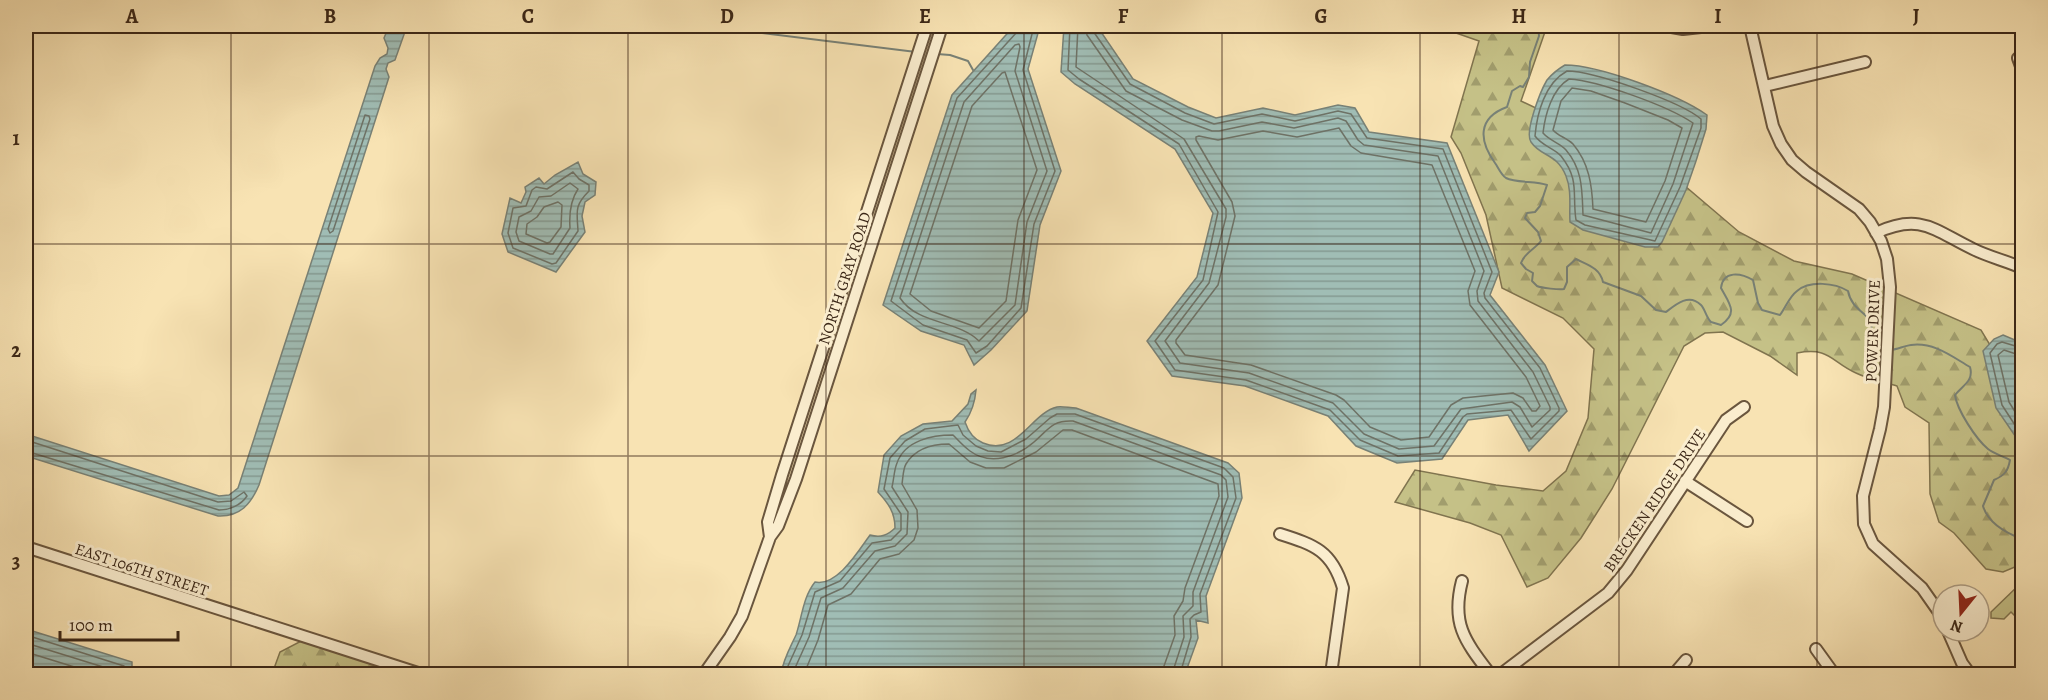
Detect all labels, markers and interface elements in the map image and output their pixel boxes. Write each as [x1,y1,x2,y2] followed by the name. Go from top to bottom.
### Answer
[125,3,139,30] text: A
[324,3,336,30] text: B
[522,3,534,30] text: C
[720,3,734,30] text: D
[919,3,931,30] text: E
[1118,3,1129,30] text: F
[1314,3,1328,30] text: G
[1512,3,1527,30] text: H
[1714,3,1722,30] text: I
[1913,3,1920,30] text: J
[12,125,20,152] text: 1
[813,209,877,348] street label: NORTH GRAY ROAD
[1860,279,1886,383] street label: POWER DRIVE
[11,337,21,364] text: 2
[1599,424,1711,577] street label: BRECKEN RIDGE DRIVE
[72,538,212,602] street label: EAST 106TH STREET
[12,548,20,575] text: 3
[1931,583,1991,643] north arrow
[60,604,178,642] scale bar
[69,613,113,637] text: 100 m
[1947,614,1966,639] text: N

